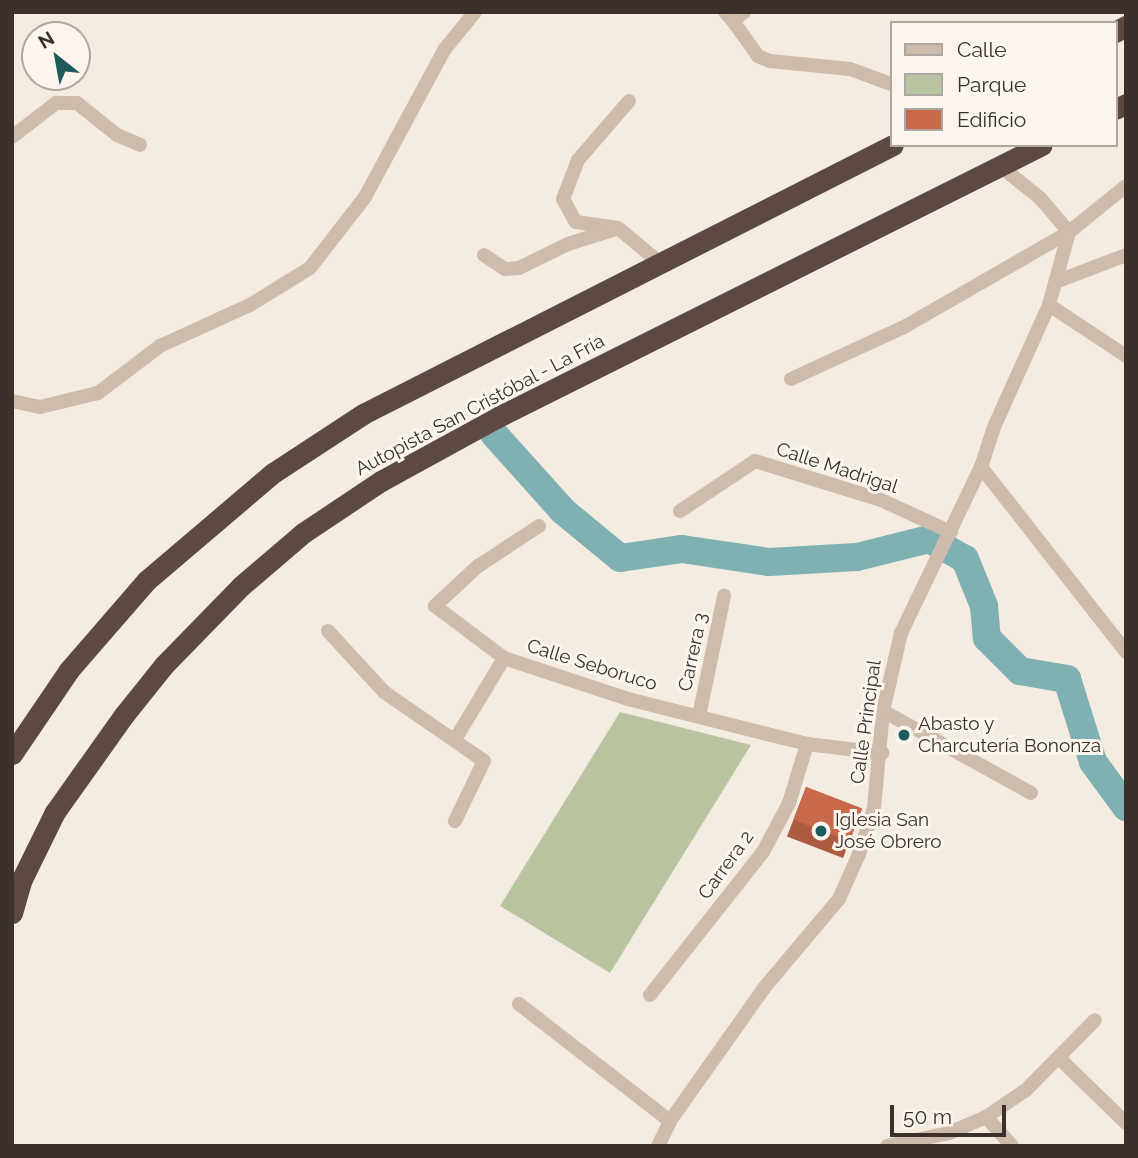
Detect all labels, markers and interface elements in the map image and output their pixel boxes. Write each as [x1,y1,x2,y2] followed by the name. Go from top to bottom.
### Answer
[21,21,91,91] north arrow
[890,21,1117,147] legend
[34,27,58,53] text: N
[957,37,1007,62] text: Calle
[957,72,1026,97] text: Parque
[957,107,1026,132] text: Edificio
[351,329,609,481] street label: Autopista San Cristóbal - La Fría
[773,438,901,498] street label: Calle Madrigal
[674,611,712,693] street label: Carrera 3
[524,634,660,696] street label: Calle Seboruco
[846,658,886,786] street label: Calle Principal
[918,713,1101,757] place label: Abasto y Charcutería Bononza
[896,727,912,743] marker: Abasto y Charcutería Bononza
[835,809,942,853] place label: Iglesia San José Obrero
[813,823,829,839] marker: Iglesia San José Obrero
[693,826,759,904] street label: Carrera 2
[893,1092,1009,1136] scale bar
[903,1104,952,1129] text: 50 m

